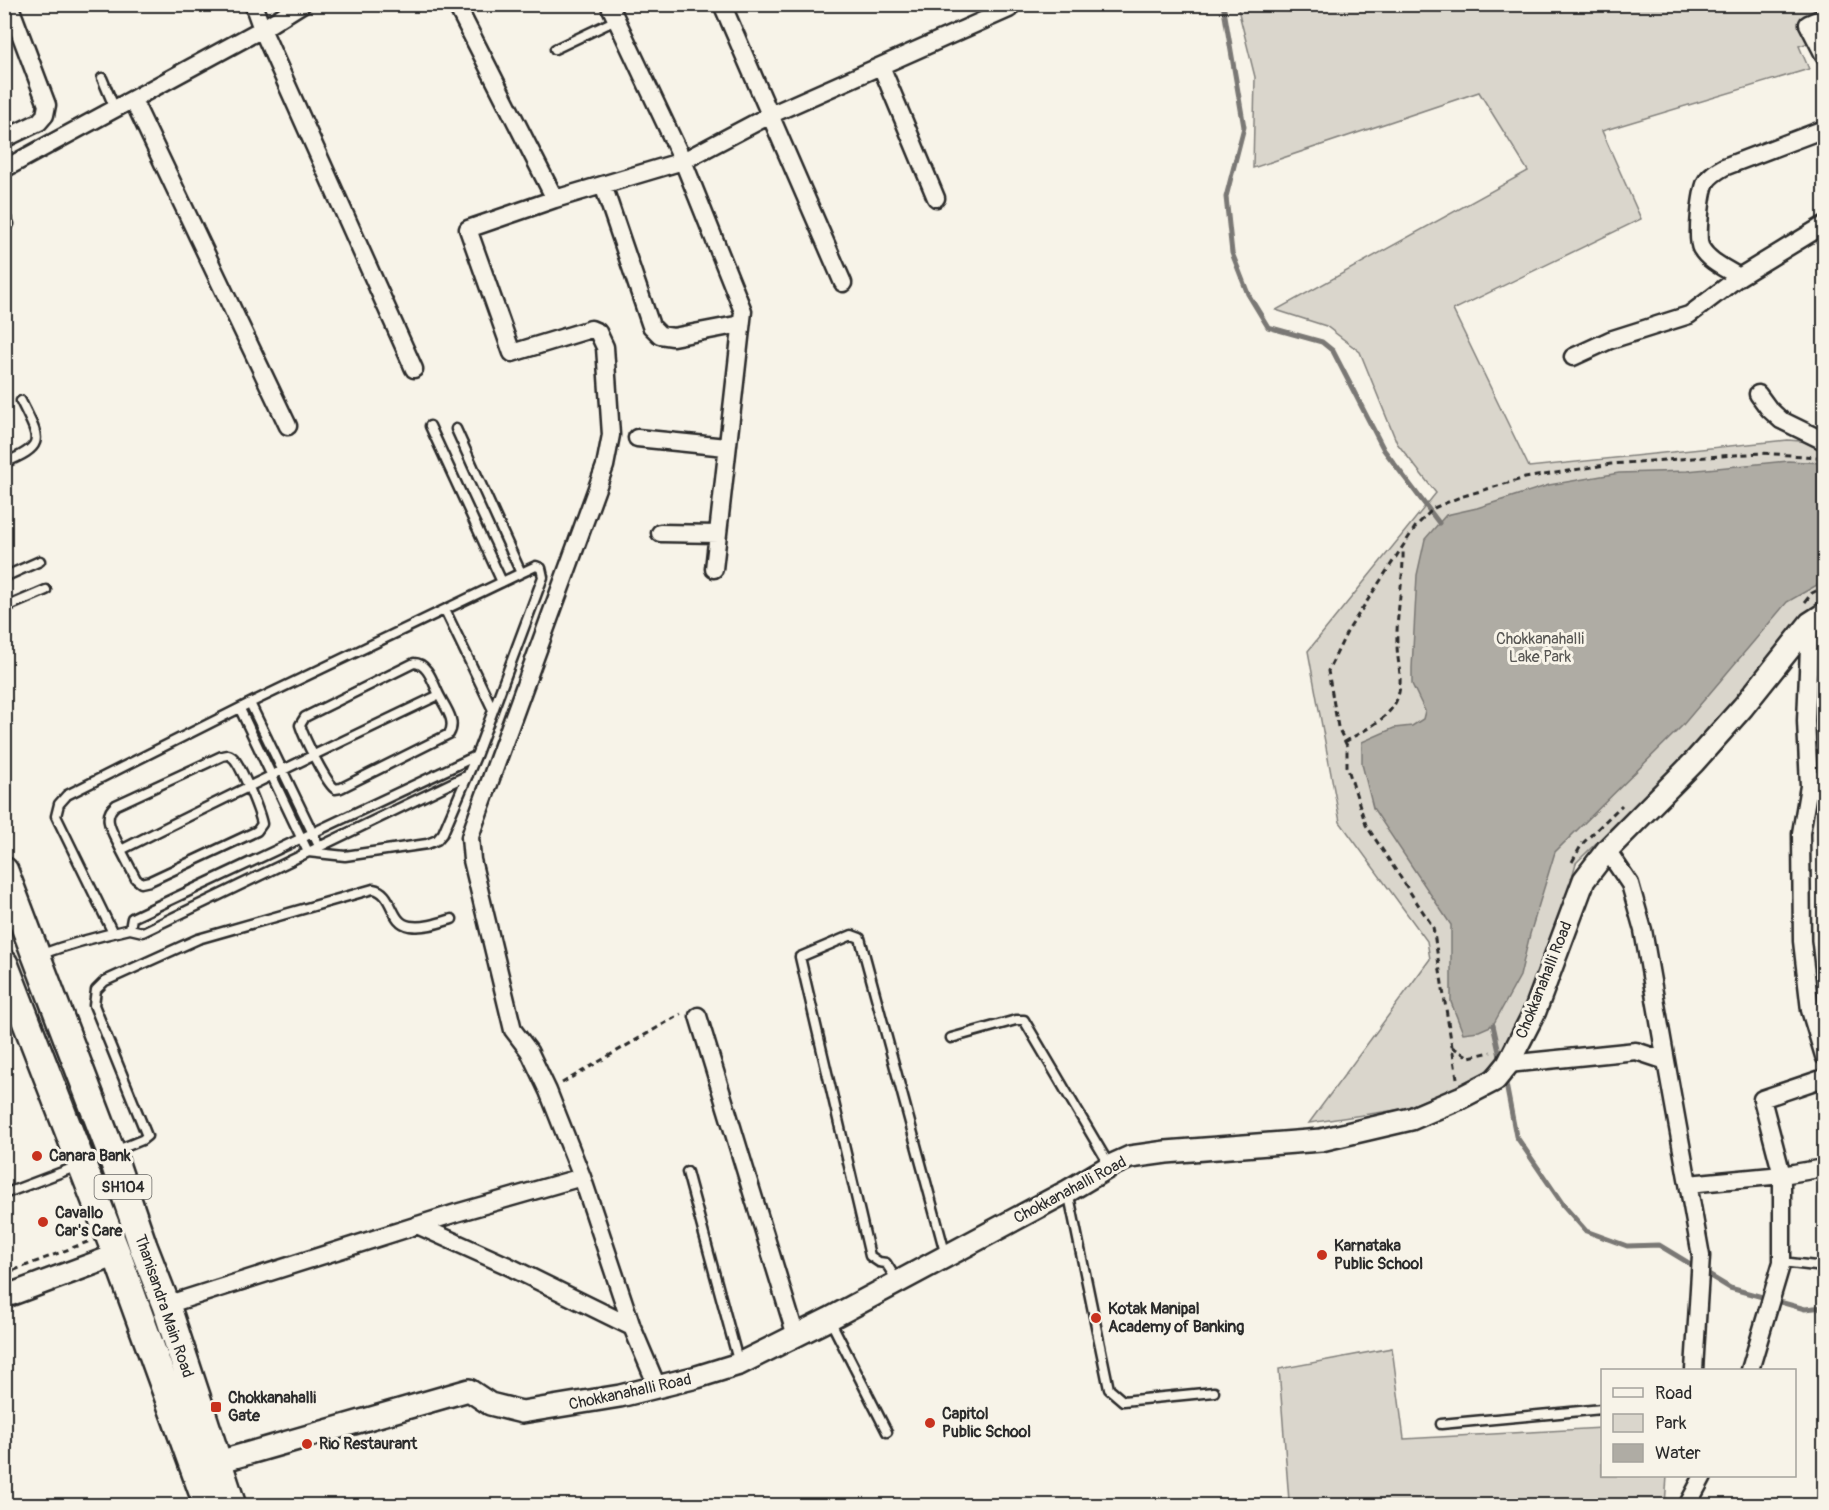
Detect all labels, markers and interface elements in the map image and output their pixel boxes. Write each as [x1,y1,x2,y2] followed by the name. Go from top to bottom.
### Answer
[1496,629,1584,667] park label: Chokkanahalli Lake Park
[1511,918,1577,1042] street label: Chokkanahalli Road
[49,1146,131,1166] place label: Canara Bank
[30,1149,44,1163] marker: Canara Bank
[1010,1152,1130,1228] street label: Chokkanahalli Road
[94,1175,152,1199] road number: SH104
[55,1203,124,1241] place label: Cavallo Car's Care
[36,1215,50,1229] marker: Cavallo Car's Care
[130,1232,198,1380] street label: Thanisandra Main Road
[1334,1236,1423,1274] place label: Karnataka Public School
[1315,1248,1329,1262] marker: Karnataka Public School
[1108,1299,1244,1337] place label: Kotak Manipal Academy of Banking
[1089,1311,1103,1325] marker: Kotak Manipal Academy of Banking
[567,1369,693,1415] street label: Chokkanahalli Road
[1601,1369,1796,1477] legend
[1655,1382,1692,1405] text: Road
[228,1388,316,1426] place label: Chokkanahalli Gate
[209,1400,223,1414] marker: Chokkanahalli Gate
[942,1404,1031,1442] place label: Capitol Public School
[1655,1412,1687,1435] text: Park
[923,1416,937,1430] marker: Capitol Public School
[319,1434,418,1454] place label: Rio Restaurant
[300,1437,314,1451] marker: Rio Restaurant
[1655,1442,1701,1465] text: Water

